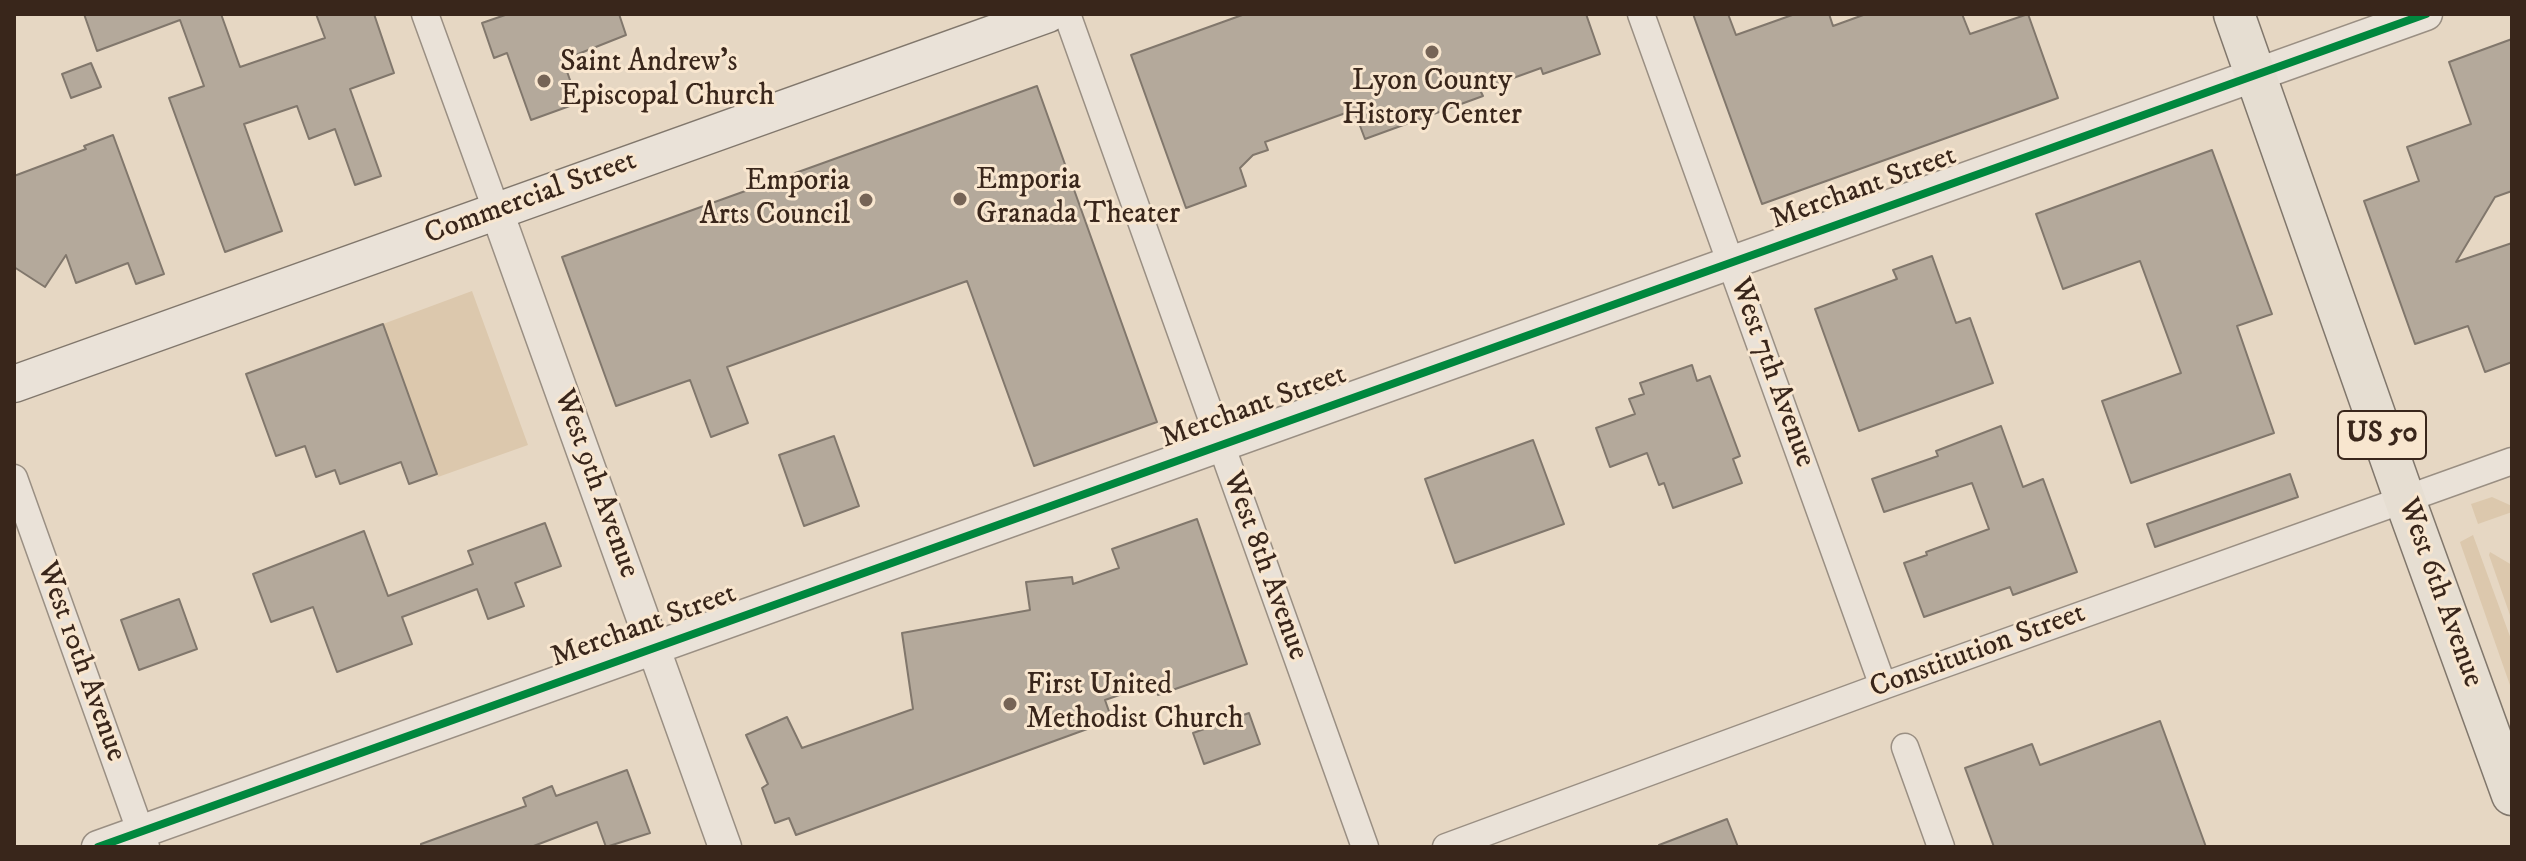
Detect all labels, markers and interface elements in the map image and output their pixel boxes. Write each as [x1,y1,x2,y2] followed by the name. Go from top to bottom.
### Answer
[1423,43,1441,61] marker: Lyon County History Center
[560,46,775,116] place label: Saint Andrew's Episcopal Church
[1342,65,1522,136] place label: Lyon County History Center
[535,72,553,90] marker: Saint Andrew's Episcopal Church
[1767,139,1961,239] street label: Merchant Street
[420,144,642,254] street label: Commercial Street
[976,164,1180,234] place label: Emporia Granada Theater
[699,165,850,236] place label: Emporia Arts Council
[951,190,969,208] marker: Emporia Granada Theater
[857,191,875,209] marker: Emporia Arts Council
[1720,274,1822,472] street label: West 7th Avenue
[1157,358,1351,458] street label: Merchant Street
[544,385,646,583] street label: West 9th Avenue
[2338,411,2426,459] road number: US 50
[1213,467,1315,665] street label: West 8th Avenue
[2388,494,2490,692] street label: West 6th Avenue
[27,557,133,767] street label: West 10th Avenue
[547,577,741,677] street label: Merchant Street
[1865,596,2091,708] street label: Constitution Street
[1026,669,1244,740] place label: First United Methodist Church
[1001,695,1019,713] marker: First United Methodist Church

